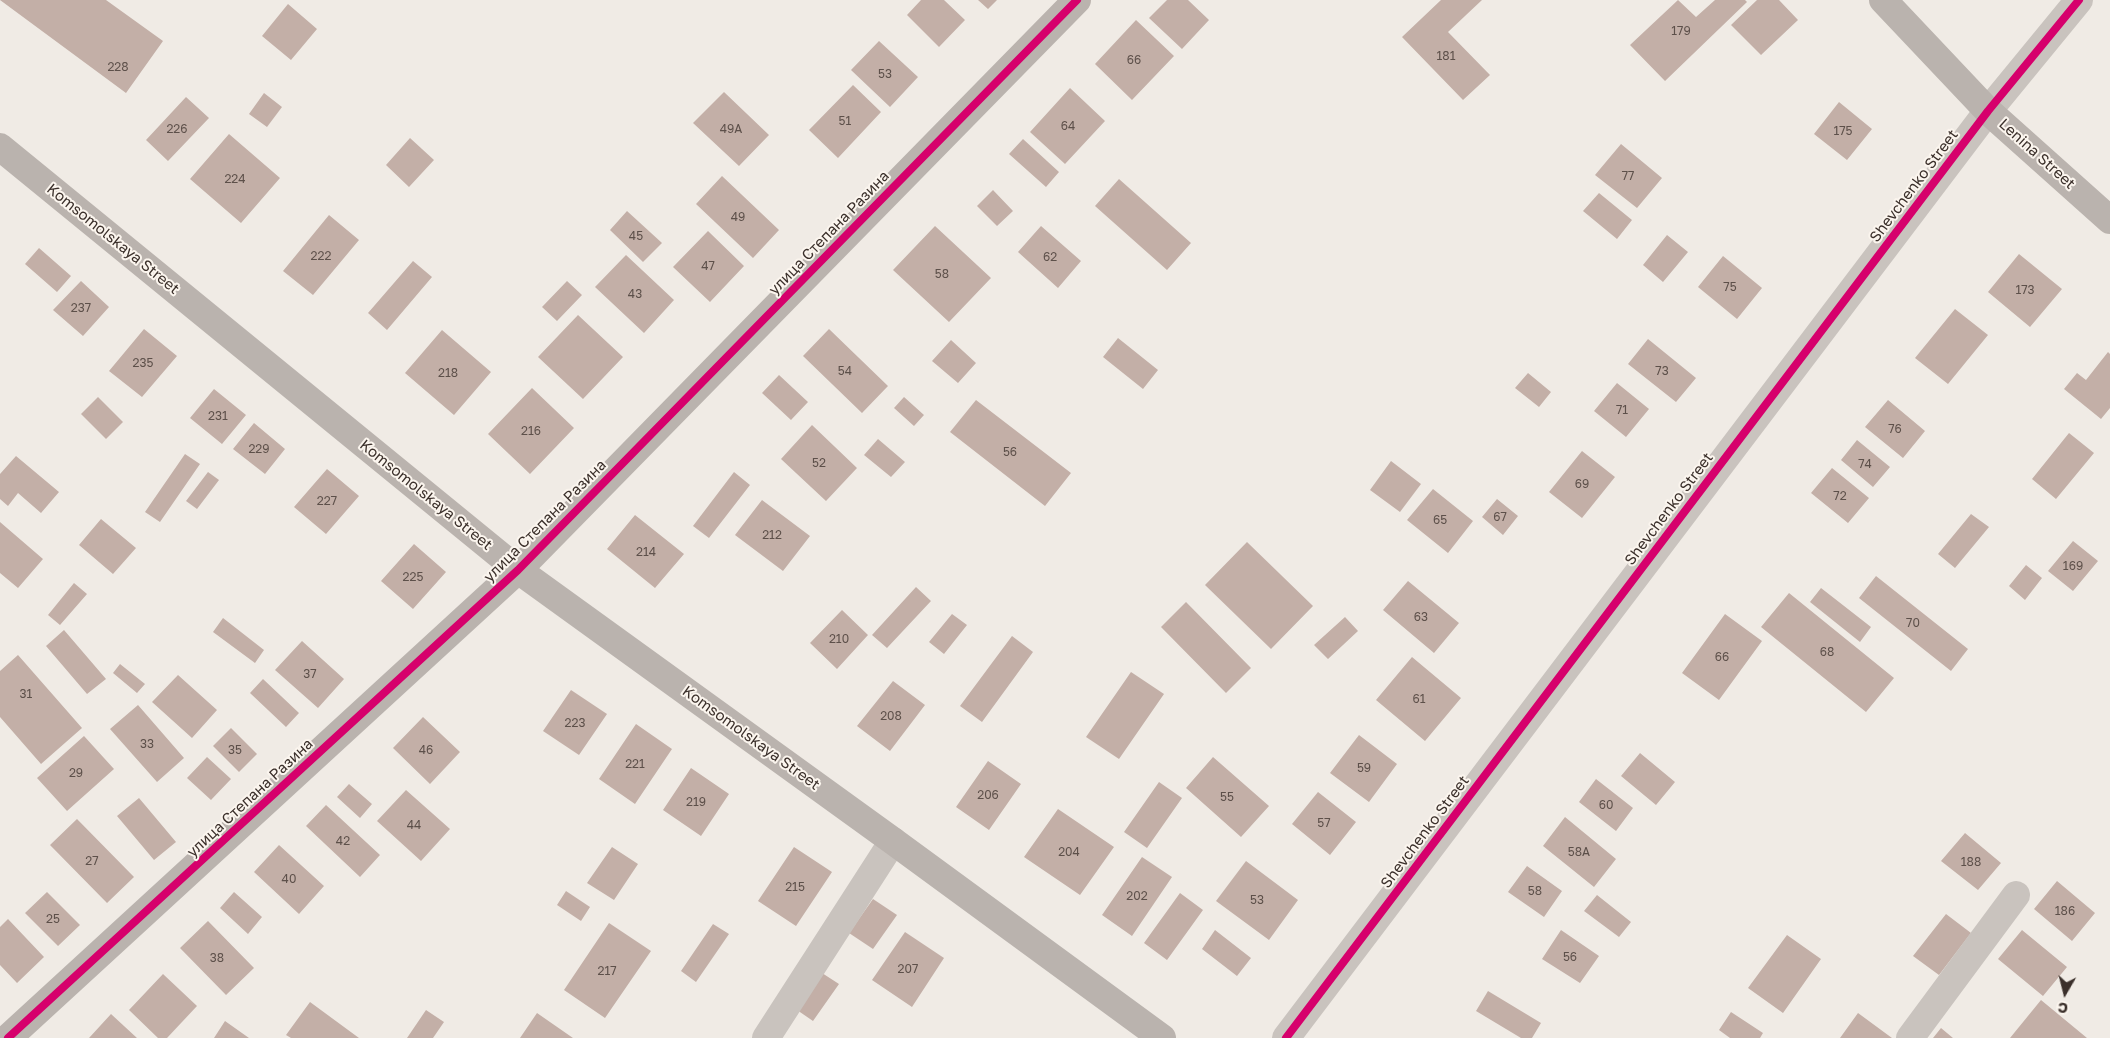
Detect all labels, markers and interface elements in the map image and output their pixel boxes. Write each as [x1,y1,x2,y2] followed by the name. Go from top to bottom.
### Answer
[1671,24,1691,38] house number: 179
[1437,49,1455,63] house number: 181
[1127,53,1141,67] house number: 66
[107,60,129,74] house number: 228
[878,67,892,81] house number: 53
[839,114,851,128] house number: 51
[1995,115,2079,193] street label: Lenina Street
[1061,119,1075,133] house number: 64
[166,122,188,136] house number: 226
[720,122,742,136] house number: 49А
[1833,124,1853,138] house number: 175
[1866,126,1962,246] street label: Shevchenko Street
[765,167,893,299] street label: улица Степана Разина
[1622,169,1634,183] house number: 77
[224,172,246,186] house number: 224
[43,180,183,298] street label: Komsomolskaya Street
[731,210,745,224] house number: 49
[629,229,643,243] house number: 45
[311,249,331,263] house number: 222
[1043,250,1057,264] house number: 62
[701,259,715,273] house number: 47
[935,267,949,281] house number: 58
[1723,280,1737,294] house number: 75
[2015,283,2035,297] house number: 173
[628,287,642,301] house number: 43
[71,301,91,315] house number: 237
[133,356,153,370] house number: 235
[838,364,852,378] house number: 54
[1655,364,1669,378] house number: 73
[438,366,458,380] house number: 218
[1616,403,1628,417] house number: 71
[208,409,228,423] house number: 231
[1888,422,1902,436] house number: 76
[521,424,541,438] house number: 216
[356,436,496,554] street label: Komsomolskaya Street
[248,442,270,456] house number: 229
[1003,445,1017,459] house number: 56
[1621,449,1717,569] street label: Shevchenko Street
[480,456,610,586] street label: улица Степана Разина
[812,456,826,470] house number: 52
[1858,457,1872,471] house number: 74
[1575,477,1589,491] house number: 69
[1833,489,1847,503] house number: 72
[317,494,337,508] house number: 227
[1493,510,1507,524] house number: 67
[1433,513,1447,527] house number: 65
[762,528,782,542] house number: 212
[636,545,656,559] house number: 214
[2063,559,2083,573] house number: 169
[403,570,423,584] house number: 225
[1414,610,1428,624] house number: 63
[1906,616,1920,630] house number: 70
[829,632,849,646] house number: 210
[1820,645,1834,659] house number: 68
[1715,650,1729,664] house number: 66
[303,667,317,681] house number: 37
[679,682,823,794] street label: Komsomolskaya Street
[20,687,32,701] house number: 31
[1412,692,1426,706] house number: 61
[880,709,902,723] house number: 208
[565,716,585,730] house number: 223
[183,735,317,861] street label: улица Степана Разина
[140,737,154,751] house number: 33
[228,743,242,757] house number: 35
[419,743,433,757] house number: 46
[625,757,645,771] house number: 221
[1357,761,1371,775] house number: 59
[69,766,83,780] house number: 29
[1377,772,1473,892] street label: Shevchenko Street
[977,788,999,802] house number: 206
[1220,790,1234,804] house number: 55
[686,795,706,809] house number: 219
[1599,798,1613,812] house number: 60
[1317,816,1331,830] house number: 57
[407,818,421,832] house number: 44
[336,834,350,848] house number: 42
[1058,845,1080,859] house number: 204
[1568,845,1590,859] house number: 58А
[85,854,99,868] house number: 27
[1961,855,1981,869] house number: 188
[282,872,296,886] house number: 40
[785,880,805,894] house number: 215
[1528,884,1542,898] house number: 58
[1126,889,1148,903] house number: 202
[1250,893,1264,907] house number: 53
[2055,904,2075,918] house number: 186
[46,912,60,926] house number: 25
[1563,950,1577,964] house number: 56
[210,951,224,965] house number: 38
[898,962,918,976] house number: 207
[597,964,617,978] house number: 217
[2040,968,2090,1018] north arrow
[2057,999,2069,1017] text: С

